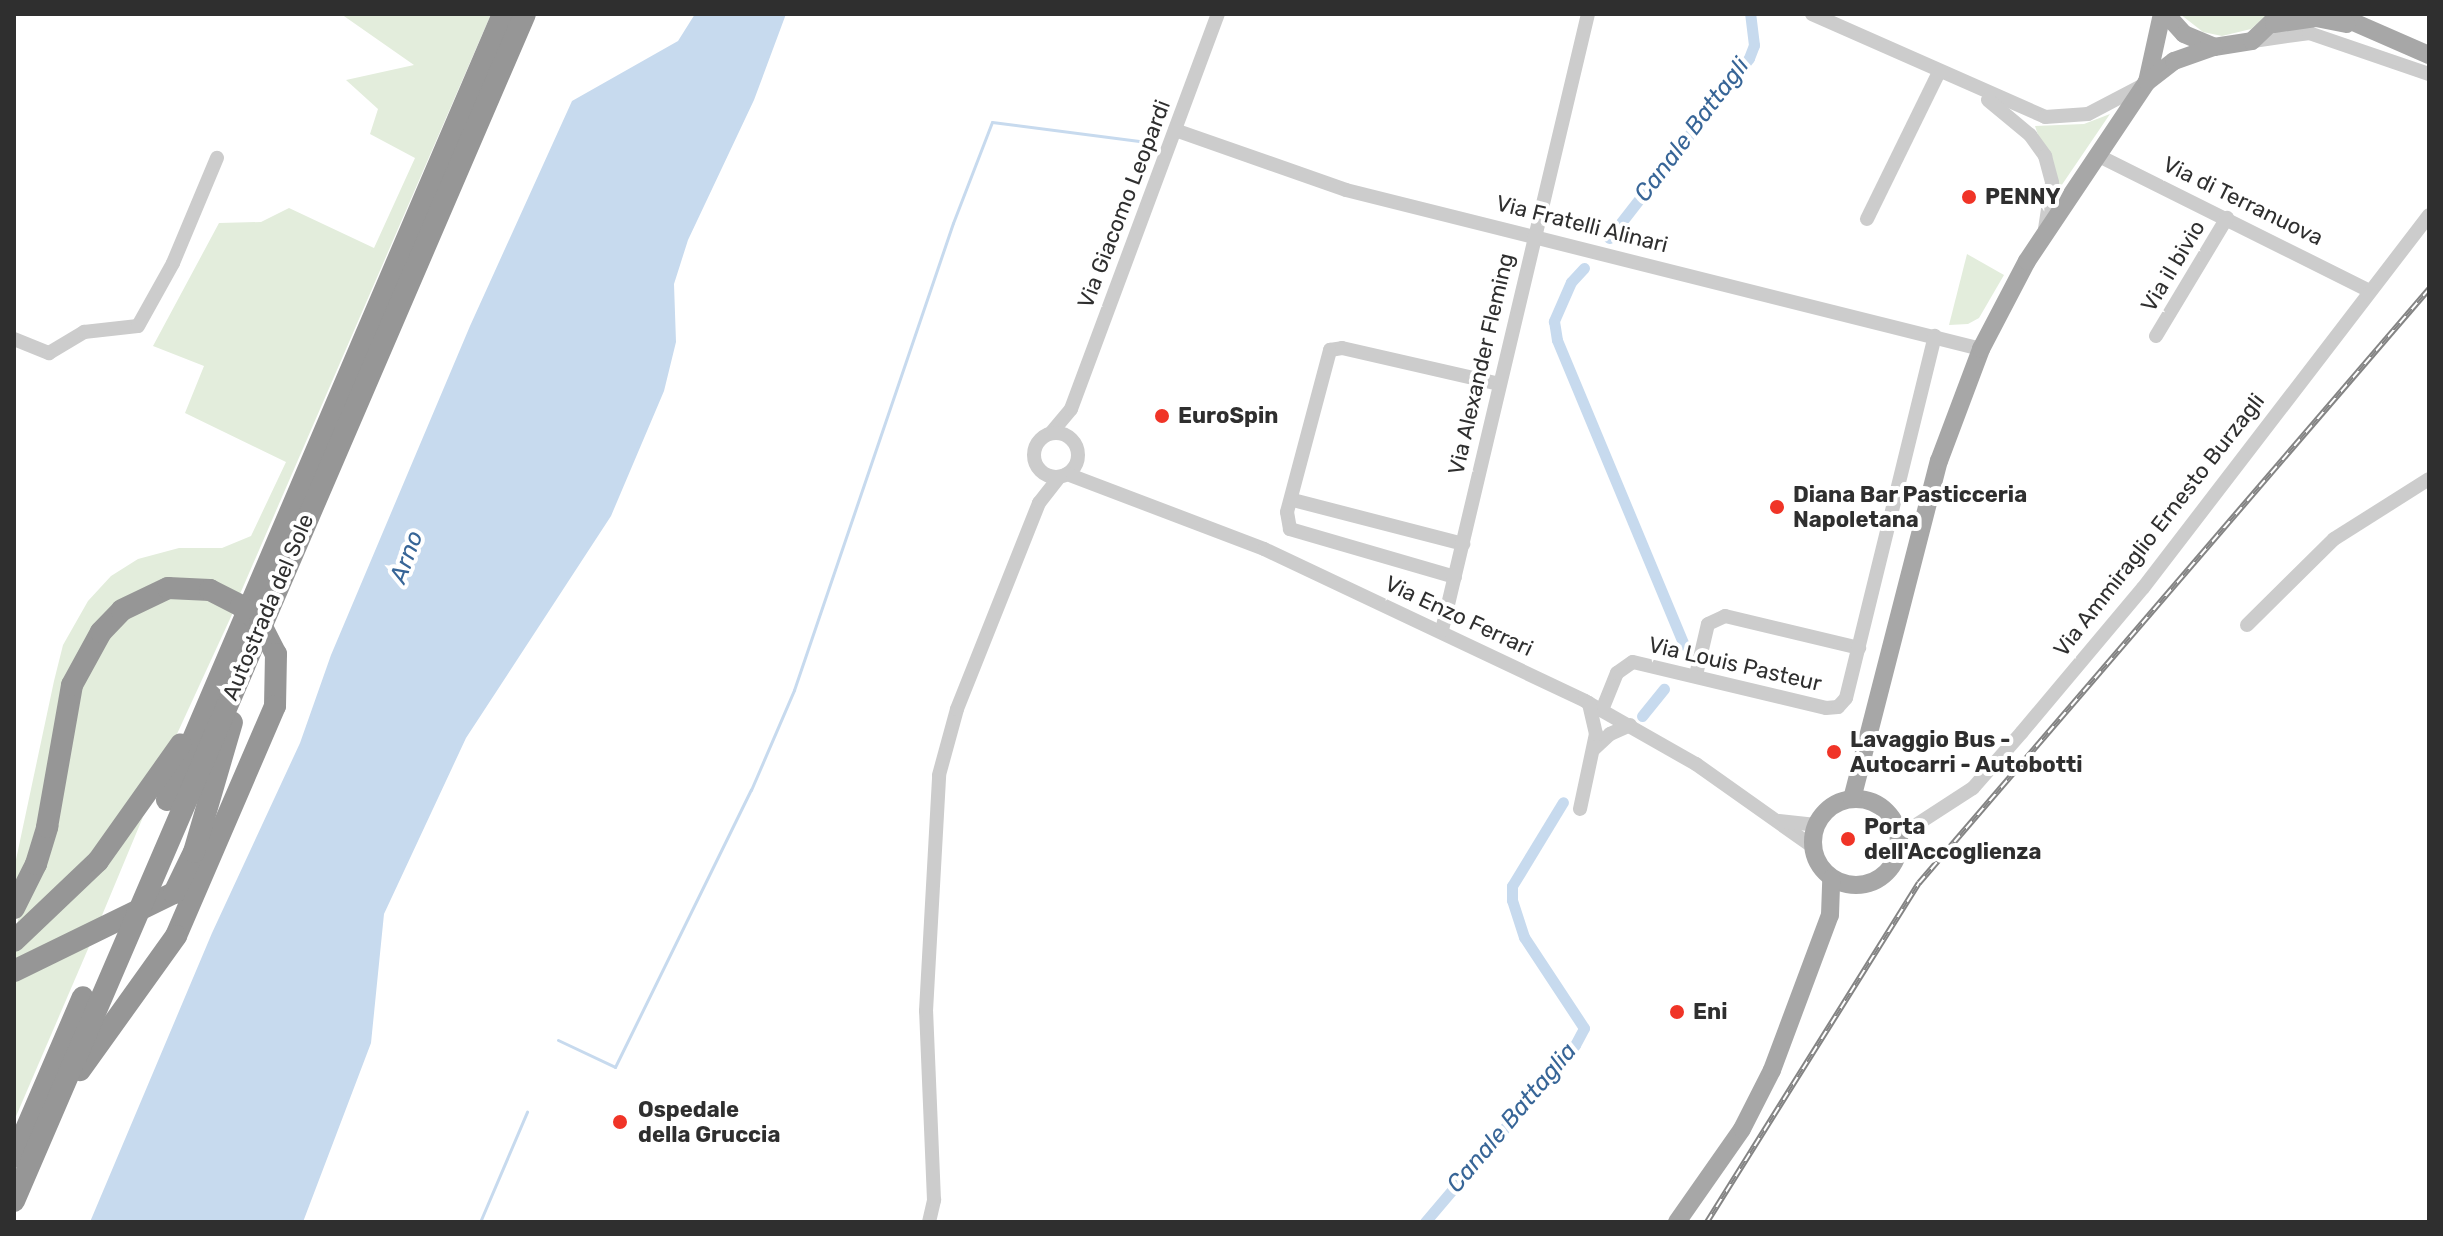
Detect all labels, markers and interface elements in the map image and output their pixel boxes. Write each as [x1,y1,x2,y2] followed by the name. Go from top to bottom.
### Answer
[1629,52,1755,208] water label: Canale Battagli
[1072,96,1176,312] street label: Via Giacomo Leopardi
[2158,151,2328,251] street label: Via di Terranuova
[1985,184,2061,210] place label: PENNY
[1960,188,1978,206] marker: PENNY
[1493,190,1671,258] street label: Via Fratelli Alinari
[2135,216,2211,316] street label: Via il bivio
[1443,250,1519,478] street label: Via Alexander Fleming
[2048,388,2270,662] street label: Via Ammiraglio Ernesto Burzagli
[1178,403,1278,429] place label: EuroSpin
[1153,407,1171,425] marker: EuroSpin
[1793,481,2028,532] place label: Diana Bar Pasticceria Napoletana
[1768,498,1786,516] marker: Diana Bar Pasticceria Napoletana
[217,510,319,704] street label: Autostrada del Sole
[384,527,430,587] water label: Arno
[1381,570,1537,662] street label: Via Enzo Ferrari
[1646,631,1824,697] street label: Via Louis Pasteur
[1850,726,2083,778] place label: Lavaggio Bus - Autocarri - Autobotti
[1825,743,1843,761] marker: Lavaggio Bus - Autocarri - Autobotti
[1864,813,2041,864] place label: Porta dell'Accoglienza
[1839,830,1857,848] marker: Porta dell'Accoglienza
[1693,999,1727,1025] place label: Eni
[1668,1003,1686,1021] marker: Eni
[1441,1037,1583,1199] water label: Canale Battaglia
[638,1096,780,1148] place label: Ospedale della Gruccia
[609,1111,631,1133] marker: Ospedale della Gruccia

